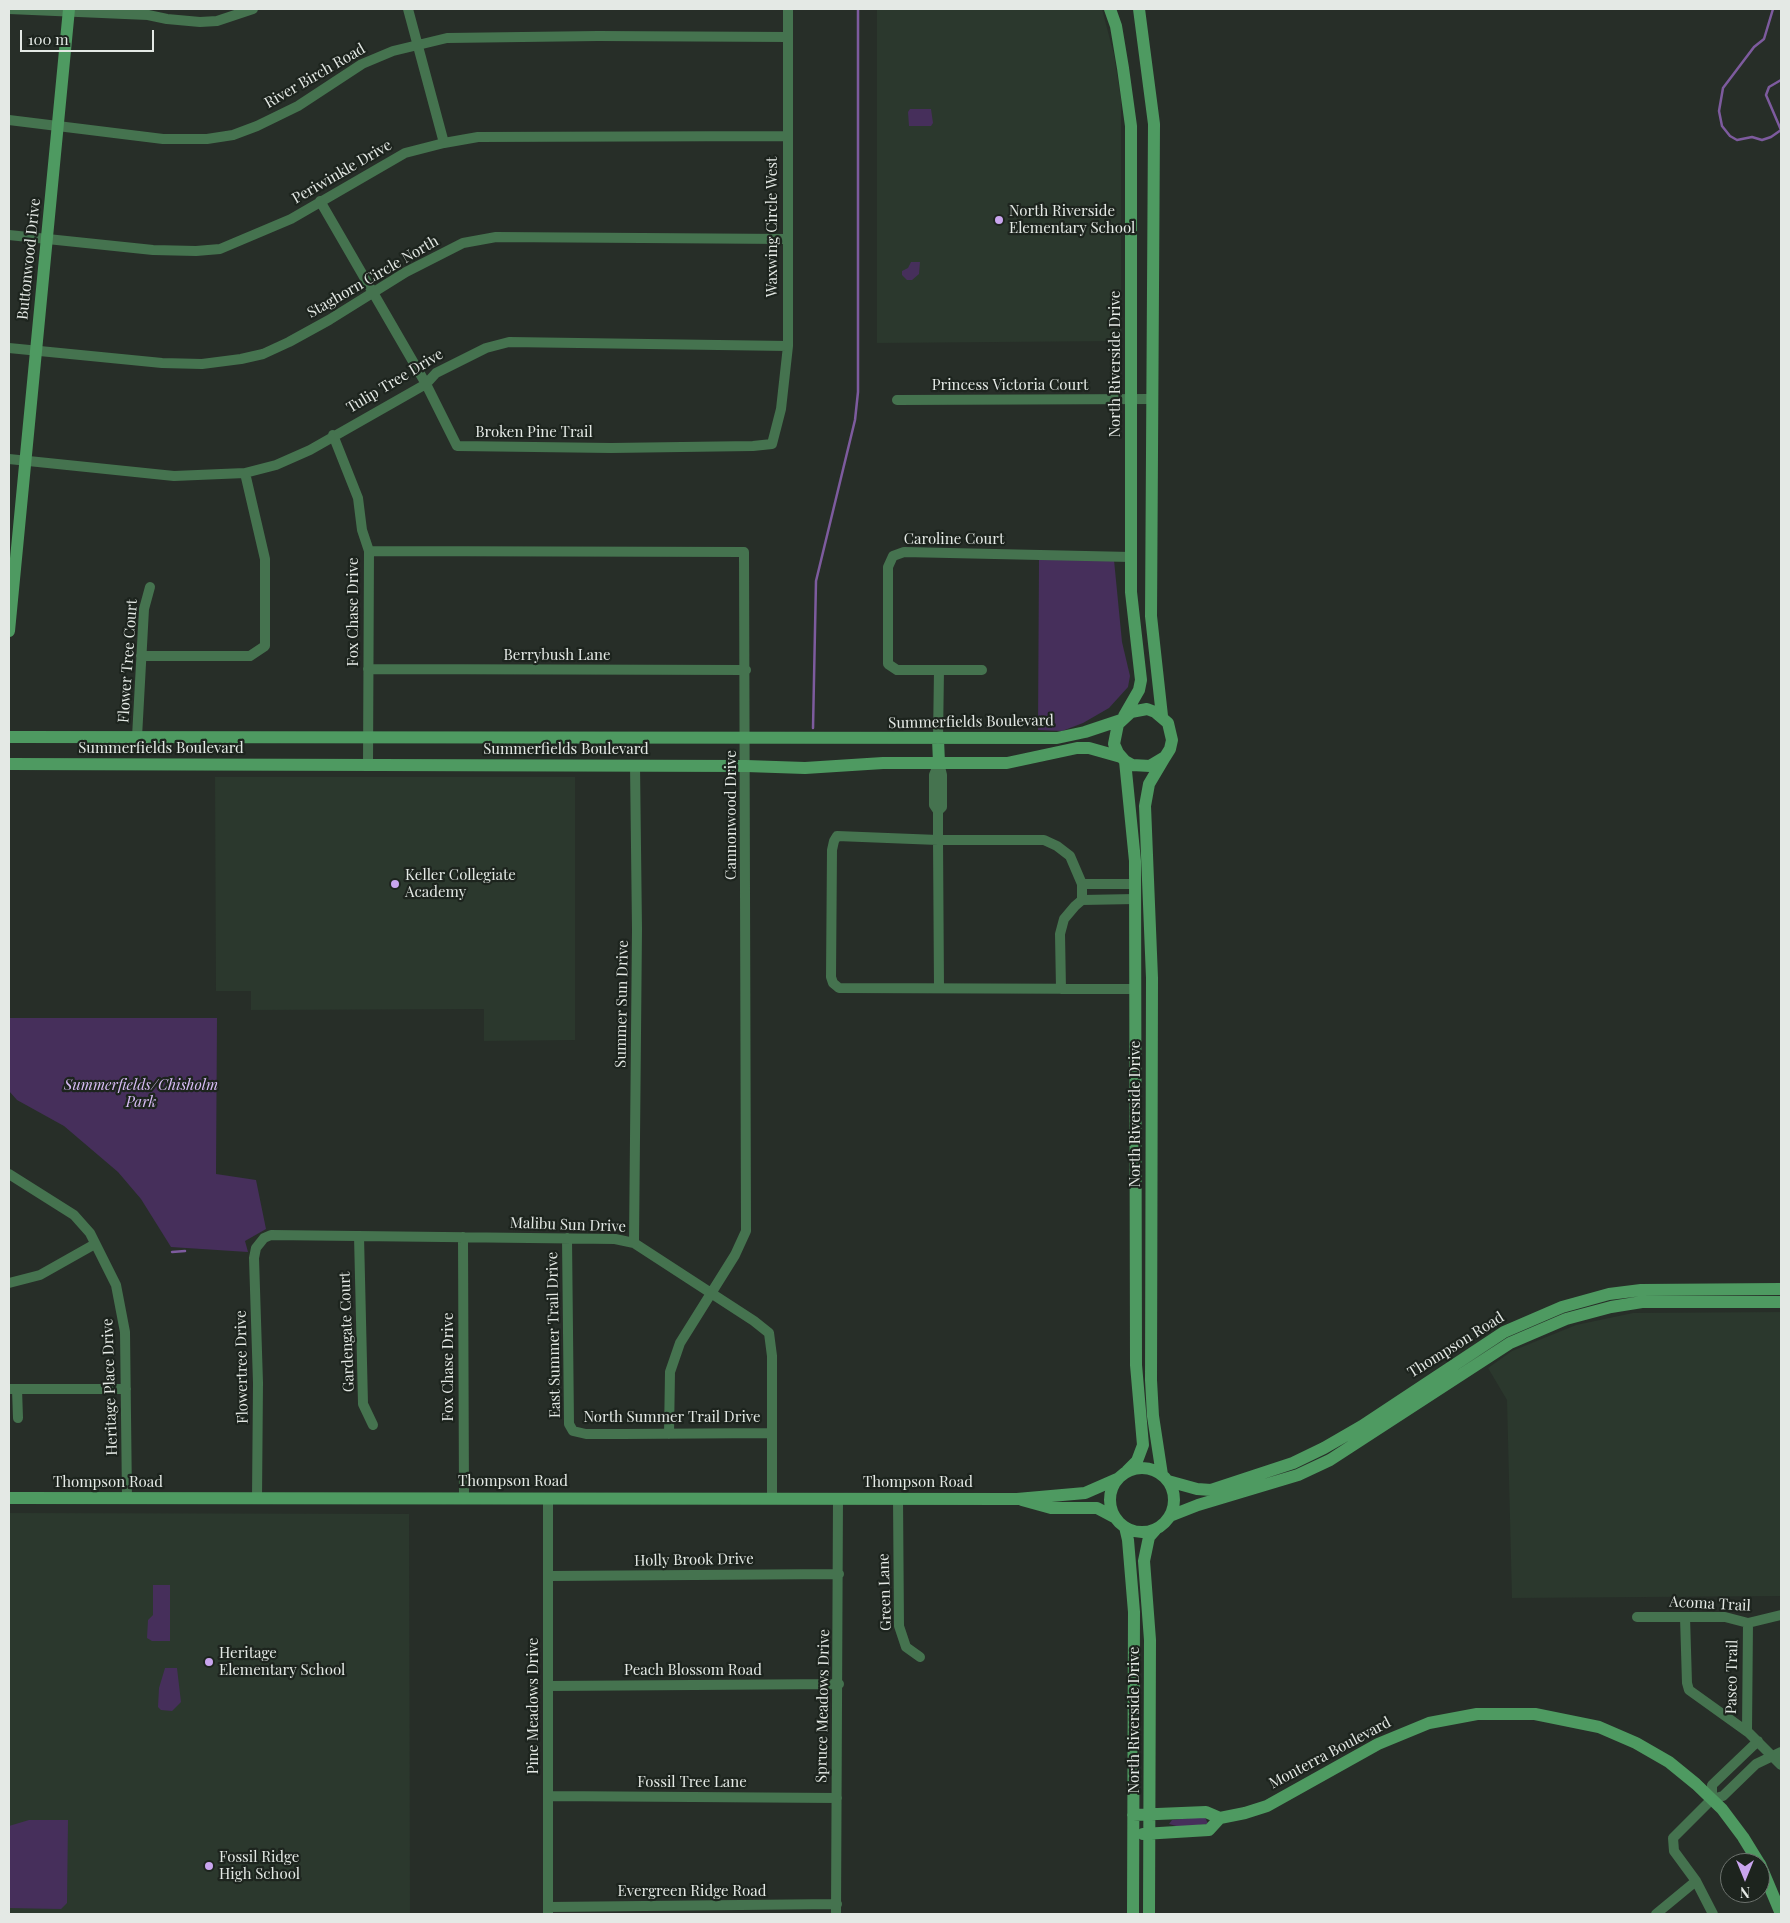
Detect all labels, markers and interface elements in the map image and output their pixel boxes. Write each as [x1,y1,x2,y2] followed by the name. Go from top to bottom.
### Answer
[22,20,156,52] scale bar
[28,29,69,49] text: 100 m
[261,40,369,112] street label: River Birch Road
[289,136,395,208] street label: Periwinkle Drive
[763,157,781,297] street label: Waxwing Circle West
[14,197,44,321] street label: Buttonwood Drive
[1009,202,1135,237] place label: North Riverside Elementary School
[993,214,1005,226] marker: North Riverside Elementary School
[304,232,442,322] street label: Staghorn Circle North
[1106,291,1124,437] street label: North Riverside Drive
[343,345,447,417] street label: Tulip Tree Drive
[932,376,1088,394] street label: Princess Victoria Court
[475,423,593,441] street label: Broken Pine Trail
[904,530,1004,548] street label: Caroline Court
[344,557,362,667] street label: Fox Chase Drive
[115,599,141,723] street label: Flower Tree Court
[503,646,611,664] street label: Berrybush Lane
[888,712,1054,732] street label: Summerfields Boulevard
[78,739,244,757] street label: Summerfields Boulevard
[483,740,649,758] street label: Summerfields Boulevard
[722,750,740,880] street label: Cannonwood Drive
[405,866,516,901] place label: Keller Collegiate Academy
[389,878,401,890] marker: Keller Collegiate Academy
[612,940,632,1068] street label: Summer Sun Drive
[1126,1041,1144,1187] street label: North Riverside Drive
[64,1076,218,1111] park label: Summerfields/Chisholm Park
[510,1214,626,1236] street label: Malibu Sun Drive
[544,1252,564,1418] street label: East Summer Trail Drive
[336,1271,358,1393] street label: Gardengate Court
[1405,1308,1507,1382] street label: Thompson Road
[232,1310,252,1424] street label: Flowertree Drive
[439,1312,457,1422] street label: Fox Chase Drive
[99,1318,121,1456] street label: Heritage Place Drive
[583,1408,761,1426] street label: North Summer Trail Drive
[458,1472,568,1490] street label: Thompson Road
[53,1473,163,1491] street label: Thompson Road
[863,1473,973,1491] street label: Thompson Road
[634,1550,754,1570] street label: Holly Brook Drive
[875,1553,895,1631] street label: Green Lane
[1669,1593,1751,1615] street label: Acoma Trail
[813,1629,833,1783] street label: Spruce Meadows Drive
[524,1638,542,1774] street label: Pine Meadows Drive
[1722,1640,1742,1714] street label: Paseo Trail
[219,1644,345,1679] place label: Heritage Elementary School
[1125,1647,1143,1793] street label: North Riverside Drive
[203,1656,215,1668] marker: Heritage Elementary School
[624,1661,762,1679] street label: Peach Blossom Road
[1266,1713,1394,1793] street label: Monterra Boulevard
[637,1773,747,1791] street label: Fossil Tree Lane
[219,1848,300,1883] place label: Fossil Ridge High School
[1720,1853,1770,1903] north arrow
[203,1860,215,1872] marker: Fossil Ridge High School
[618,1882,766,1900] street label: Evergreen Ridge Road
[1740,1883,1750,1902] text: N

